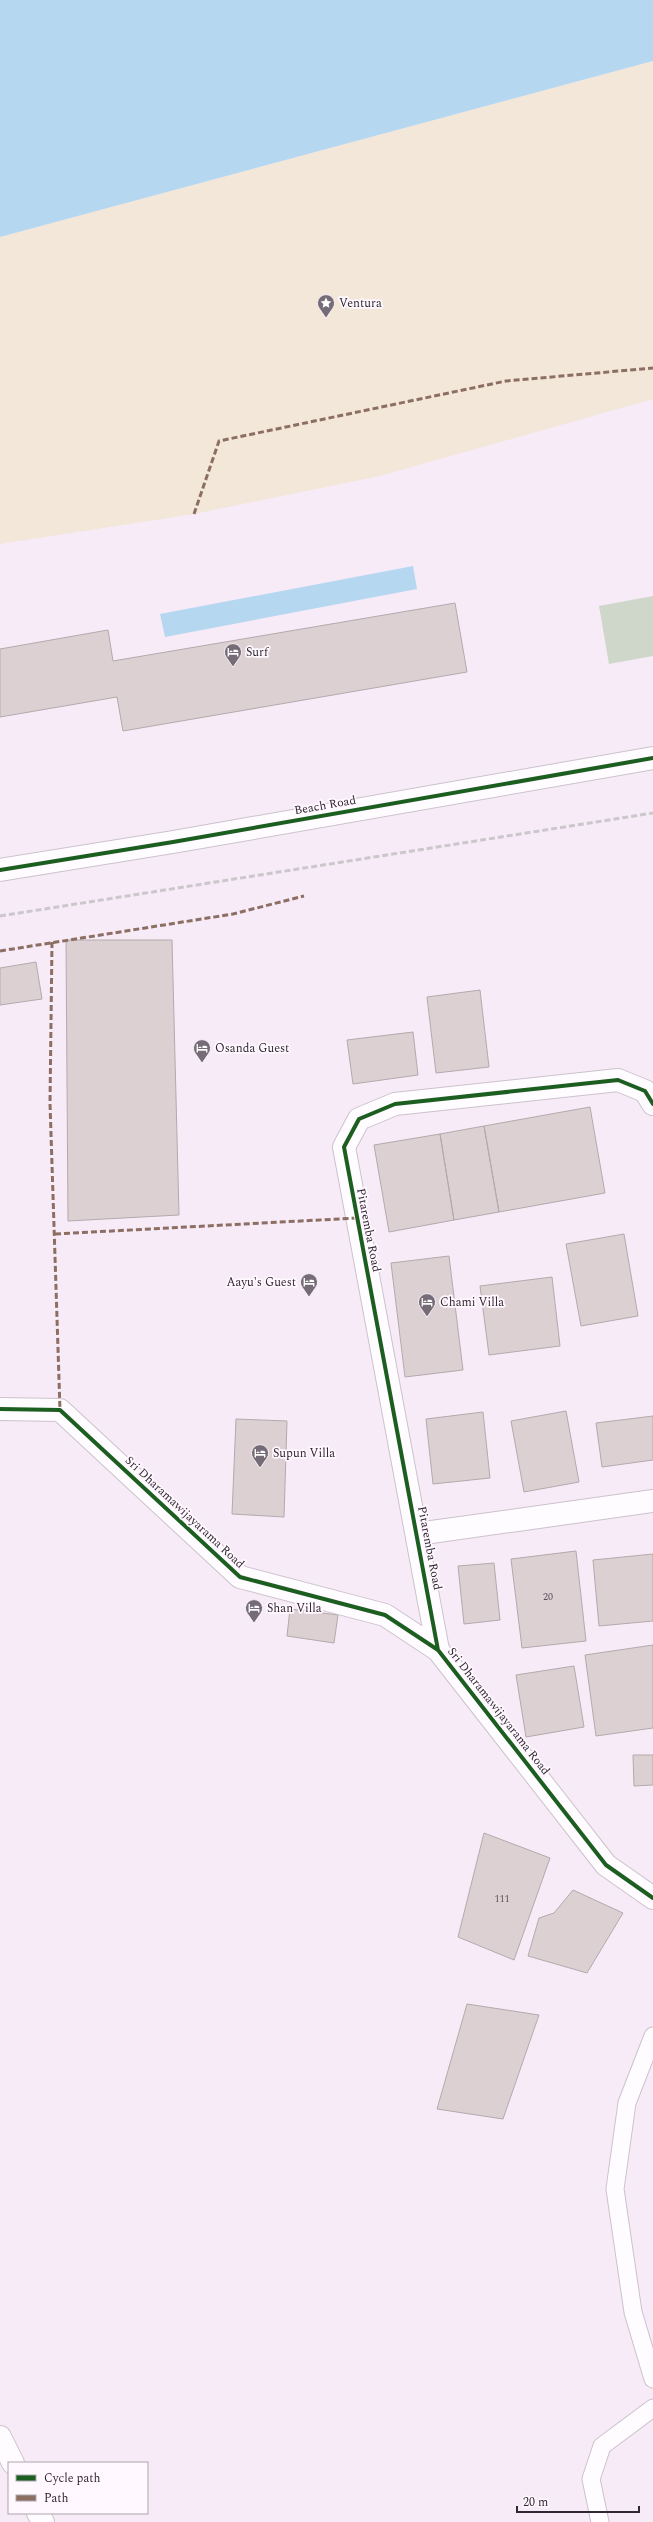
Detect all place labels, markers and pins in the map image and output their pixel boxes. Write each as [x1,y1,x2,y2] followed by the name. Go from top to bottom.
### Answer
[316,293,336,318] place icon: Ventura
[339,294,382,313] place label: Ventura
[223,642,243,667] hotel icon: Surf
[246,643,269,662] place label: Surf
[192,1038,212,1063] hotel icon: Osanda Guest
[215,1039,289,1058] place label: Osanda Guest
[299,1272,319,1297] hotel icon: Aayu's Guest
[227,1273,296,1292] place label: Aayu's Guest
[417,1292,437,1317] hotel icon: Chami Villa
[440,1293,504,1312] place label: Chami Villa
[250,1443,270,1468] hotel icon: Supun Villa
[273,1444,335,1463] place label: Supun Villa
[244,1598,264,1623] hotel icon: Shan Villa
[267,1599,322,1618] place label: Shan Villa

